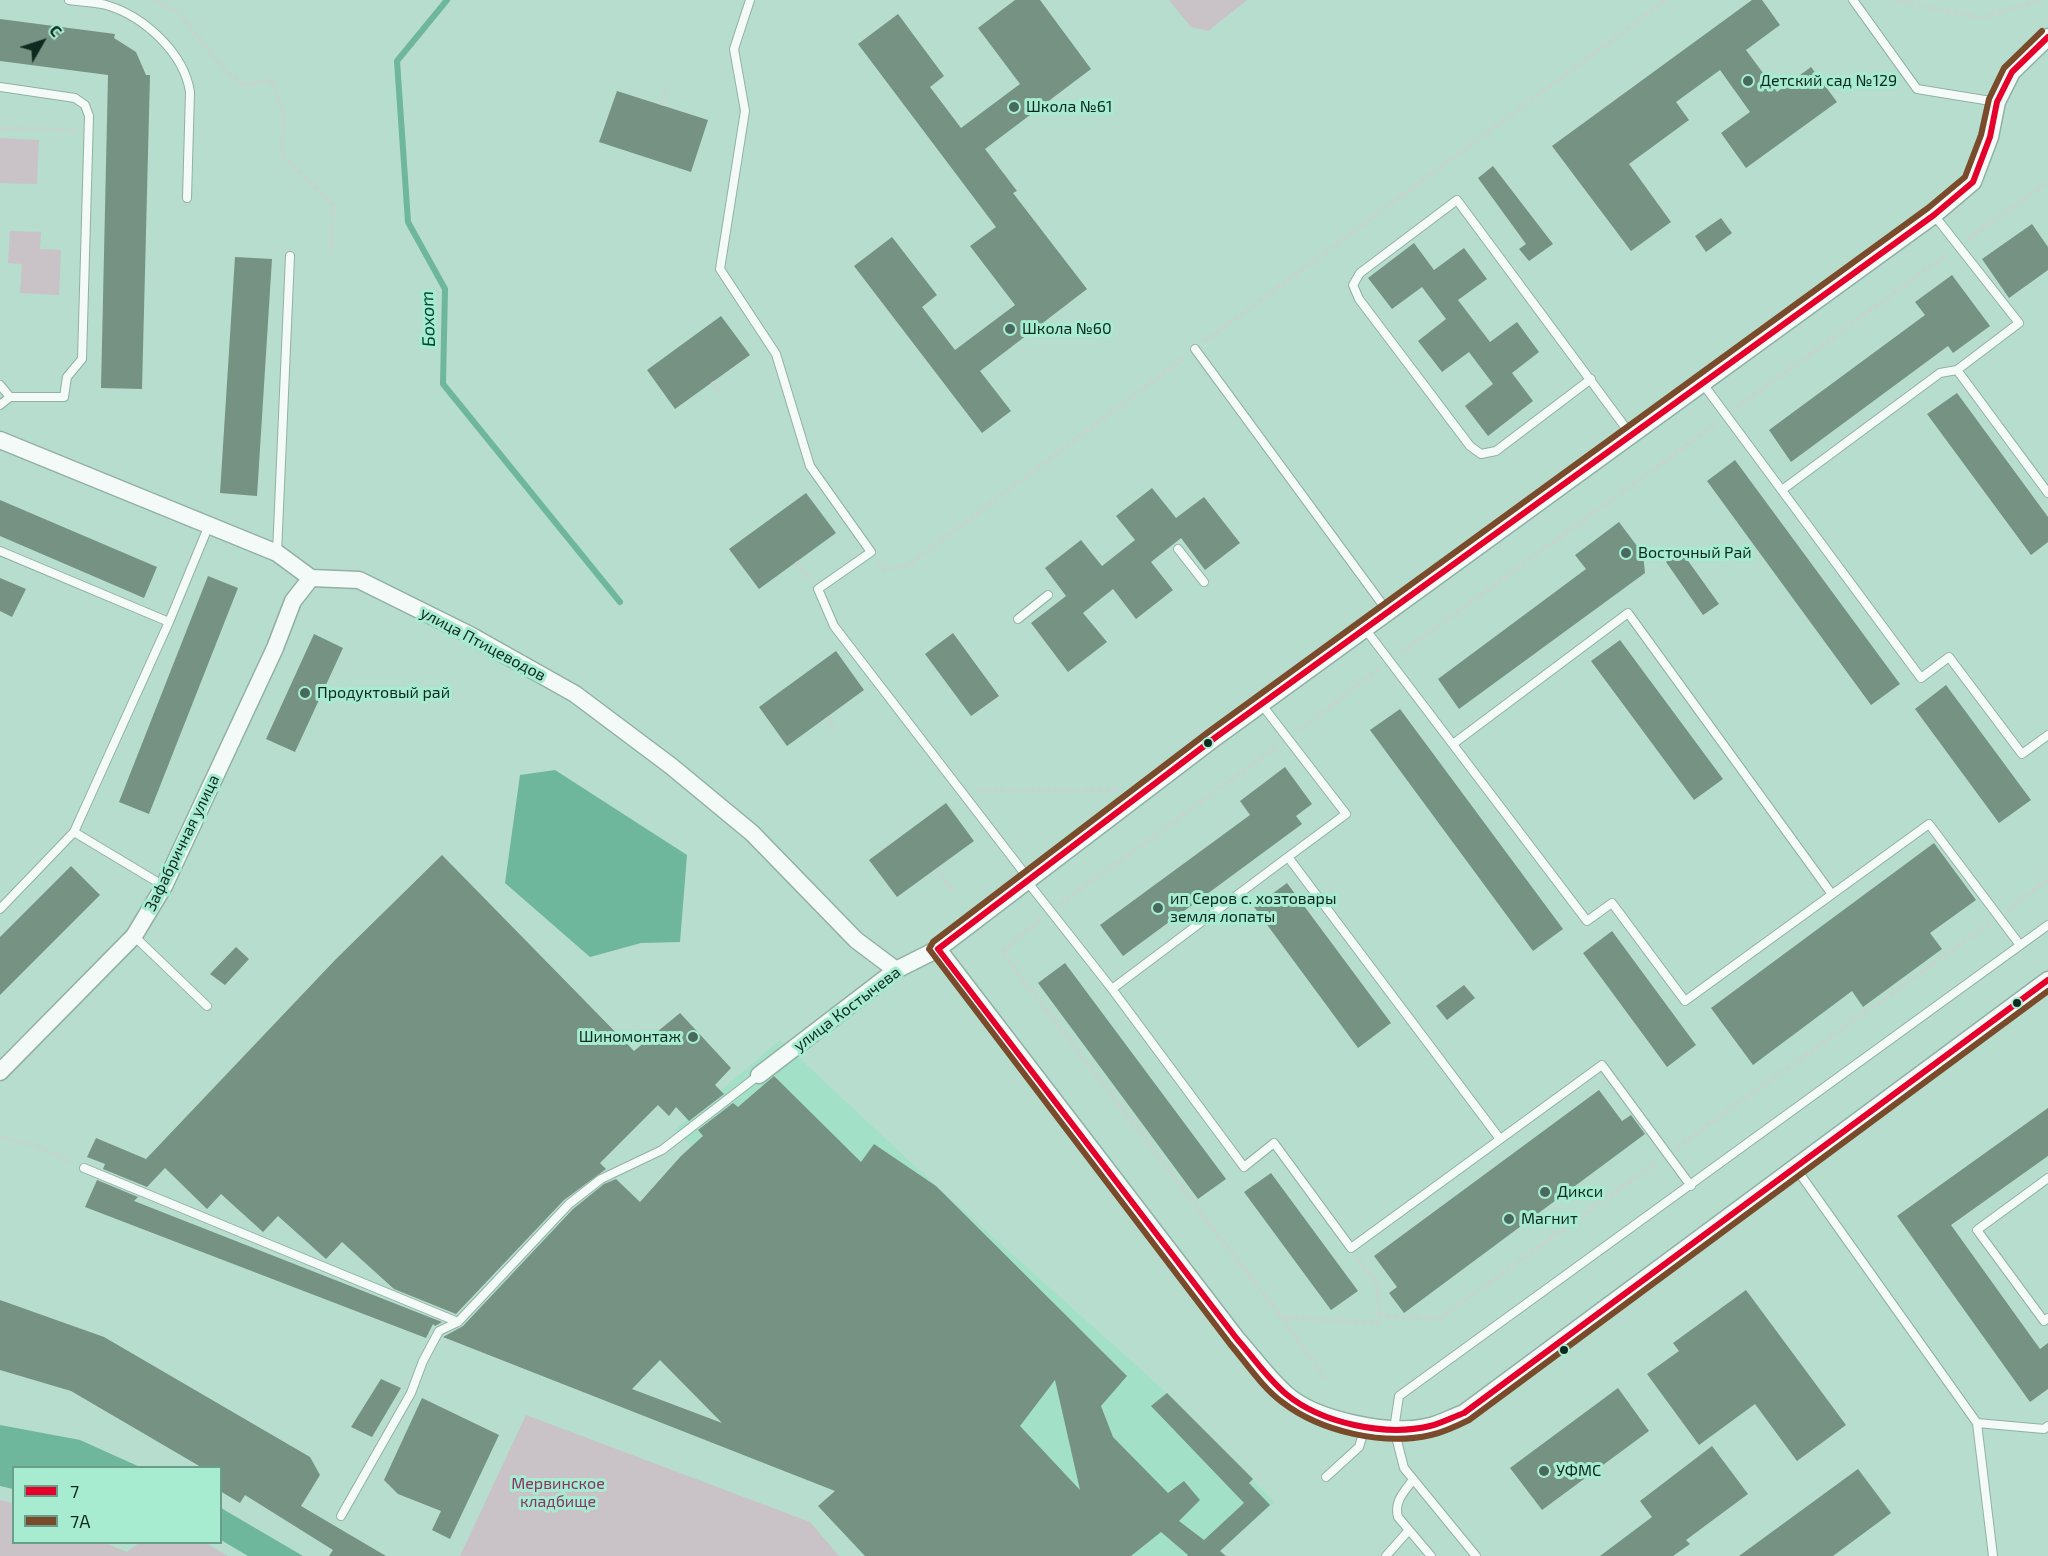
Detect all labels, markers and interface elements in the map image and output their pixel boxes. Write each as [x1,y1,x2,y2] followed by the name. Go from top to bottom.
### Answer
[12,12,72,72] north arrow
[46,21,67,40] text: С
[1760,71,1897,91] place label: Детский сад №129
[1741,74,1755,88] marker: Детский сад №129
[1026,97,1112,117] place label: Школа №61
[1007,100,1021,114] marker: Школа №61
[416,291,440,347] water label: Бохот
[1022,319,1112,339] place label: Школа №60
[1003,322,1017,336] marker: Школа №60
[1638,543,1752,563] place label: Восточный Рай
[1619,546,1633,560] marker: Восточный Рай
[417,603,549,685] street label: улица Птицеводов
[317,683,450,703] place label: Продуктовый рай
[298,686,312,700] marker: Продуктовый рай
[1202,737,1214,749] unlabelled marker
[141,772,223,914] street label: Зафабричная улица
[1170,889,1336,927] place label: ип Серов с. хозтовары земля лопаты
[1151,901,1165,915] marker: ип Серов с. хозтовары земля лопаты
[790,963,904,1055] street label: улица Костычева
[2011,997,2023,1009] unlabelled marker
[579,1027,681,1047] place label: Шиномонтаж
[686,1030,700,1044] marker: Шиномонтаж
[1557,1182,1603,1202] place label: Дикси
[1538,1185,1552,1199] marker: Дикси
[1521,1209,1578,1229] place label: Магнит
[1502,1212,1516,1226] marker: Магнит
[1558,1344,1570,1356] unlabelled marker
[1556,1461,1601,1481] place label: УФМС
[1537,1464,1551,1478] marker: УФМС
[12,1466,222,1544] legend
[511,1474,605,1512] park label: Мервинское кладбище
[70,1480,79,1502] text: 7
[70,1510,90,1532] text: 7А

